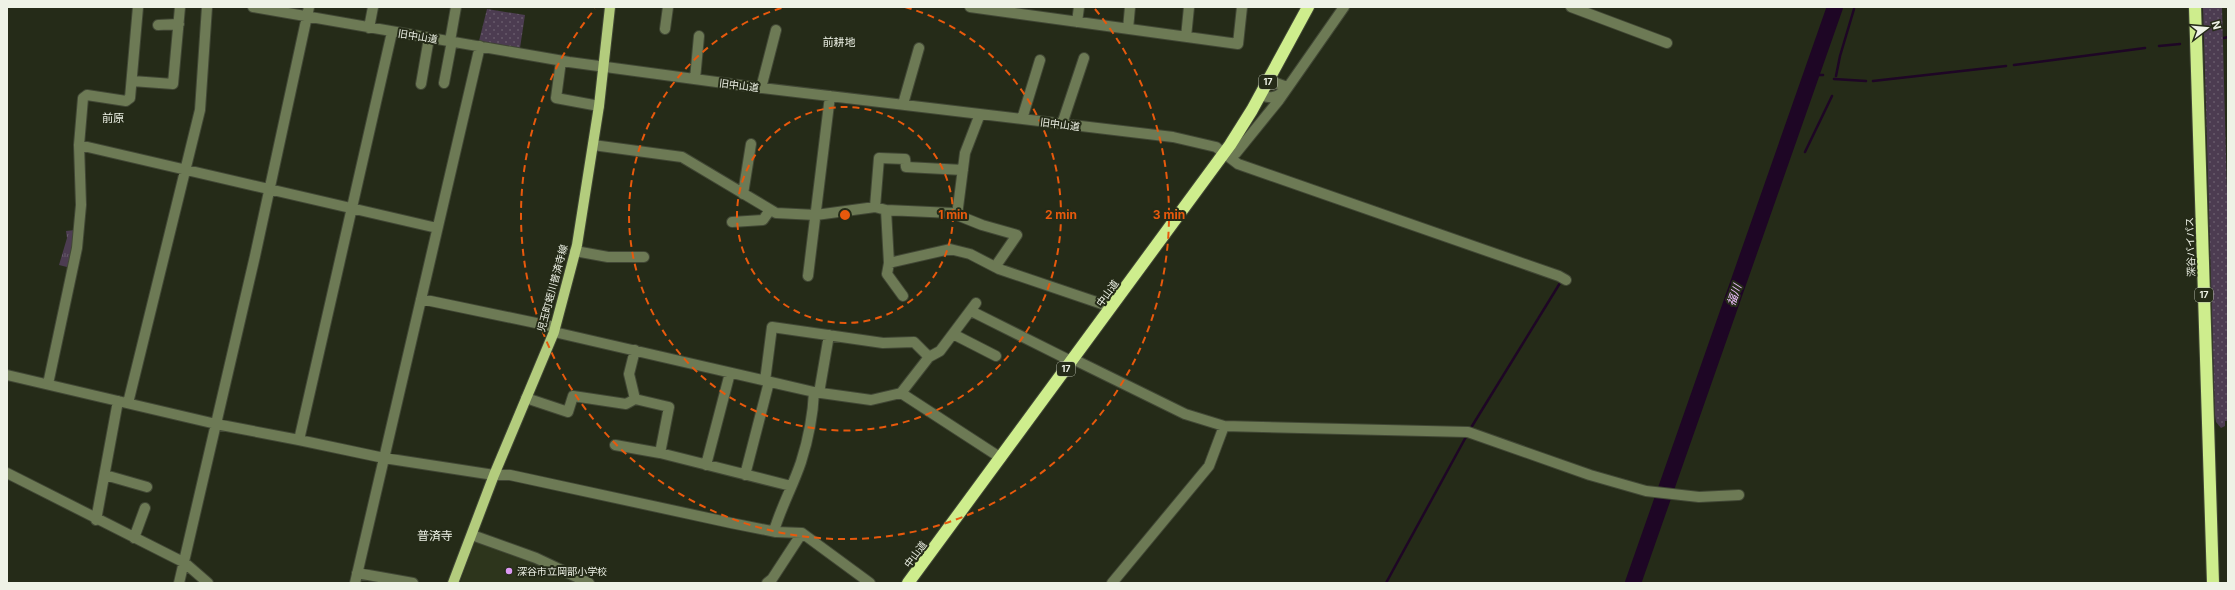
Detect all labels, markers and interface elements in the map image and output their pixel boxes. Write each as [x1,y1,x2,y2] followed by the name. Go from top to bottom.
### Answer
[2187,8,2227,48] north arrow
[2209,19,2224,31] text: N
[397,27,439,45] street label: 旧中山道
[823,35,856,49] district label: 前耕地
[1259,75,1277,89] road number: 17
[718,77,760,93] street label: 旧中山道
[102,111,124,125] district label: 前原
[1039,116,1081,132] street label: 旧中山道
[938,207,968,222] text: 1 min
[1045,207,1077,222] text: 2 min
[1153,207,1185,222] text: 3 min
[838,208,852,222] centre of rings
[2183,217,2197,277] street label: 深谷バイパス
[535,243,569,333] street label: 児玉町蛭川普済寺線
[1093,277,1121,309] street label: 中山道
[1724,281,1745,308] water label: 福川
[2195,288,2213,302] road number: 17
[1057,362,1075,376] road number: 17
[417,528,453,543] district label: 普済寺
[901,538,929,570] street label: 中山道
[517,565,607,577] place label: 深谷市立岡部小学校
[504,566,514,576] marker: 深谷市立岡部小学校

